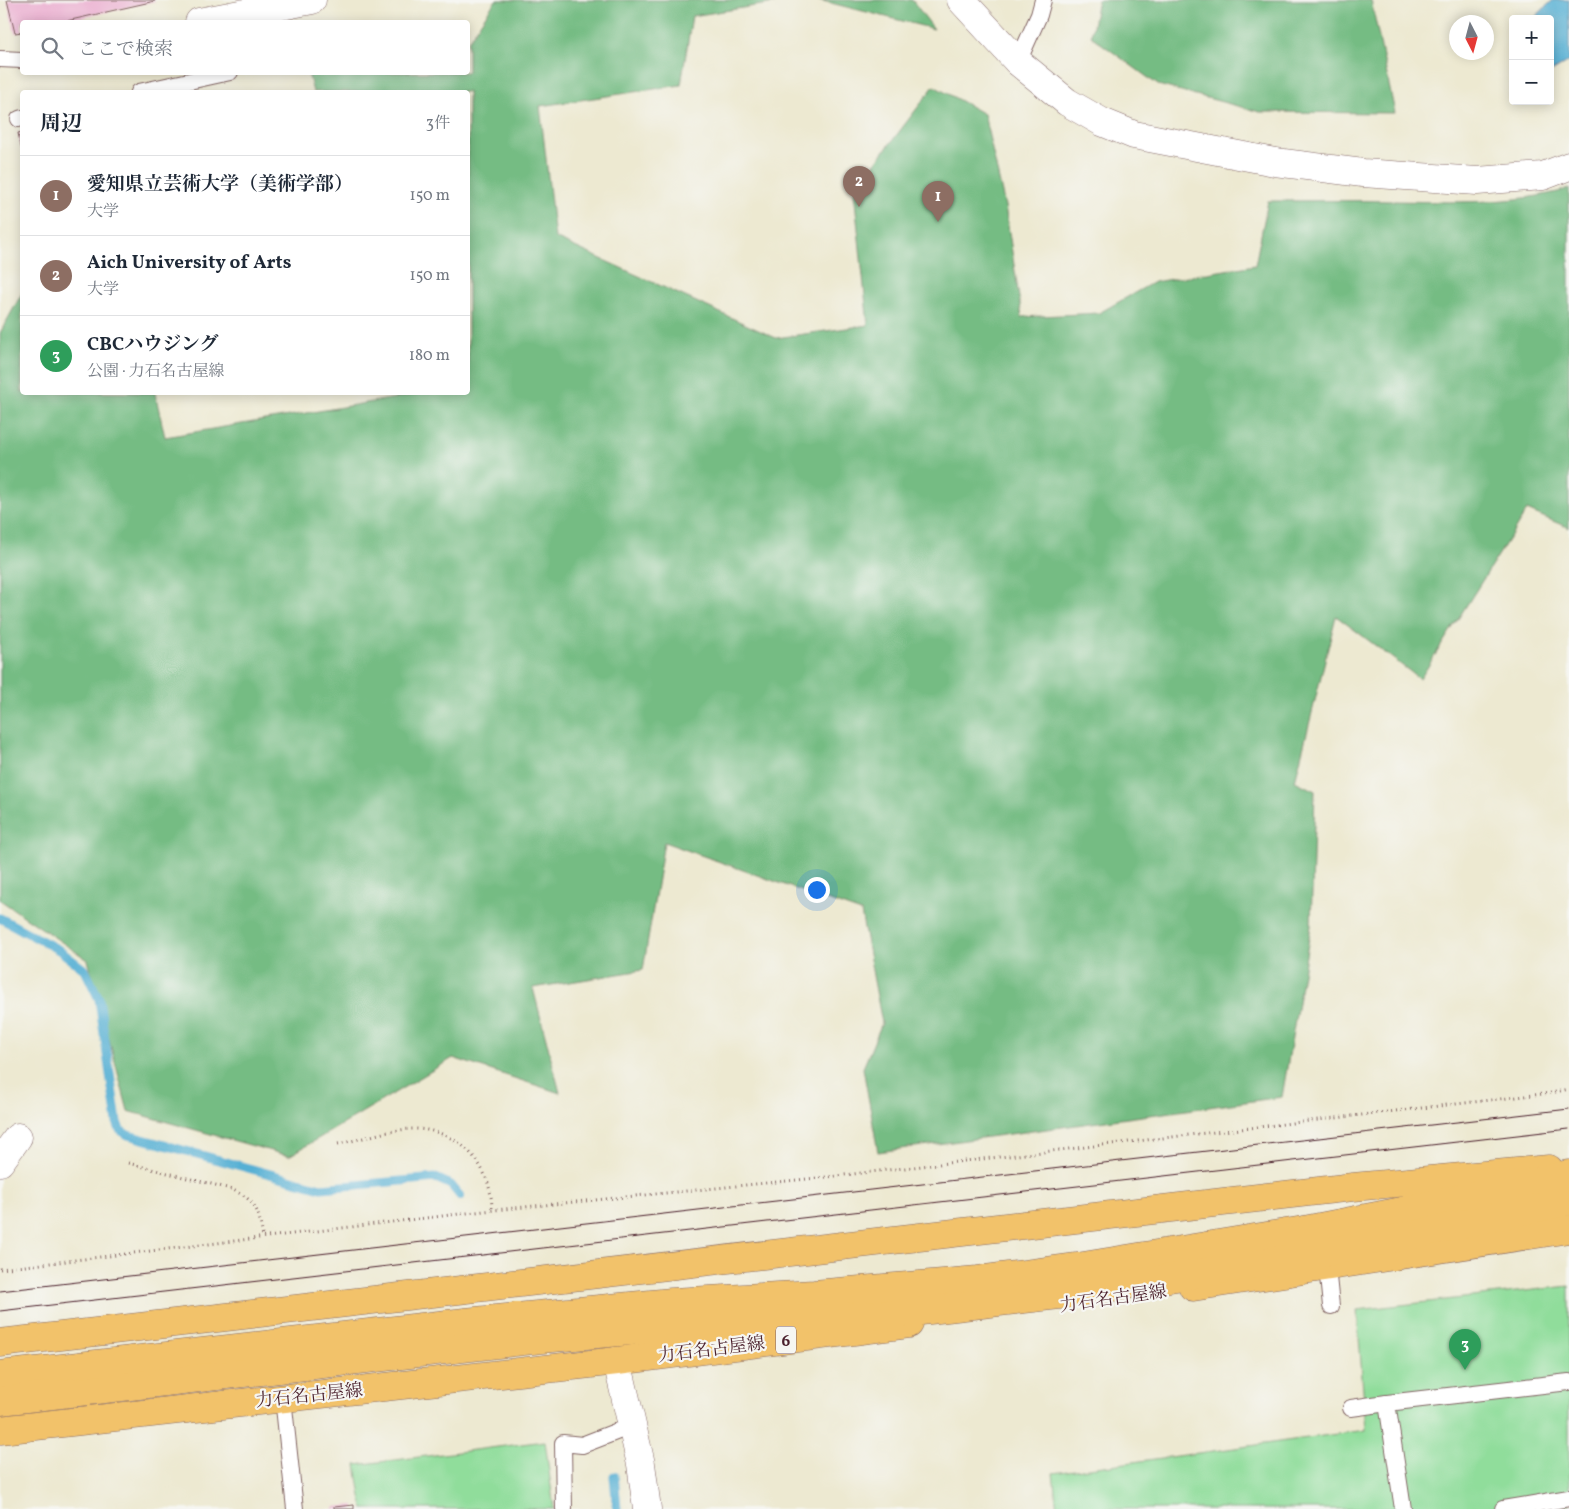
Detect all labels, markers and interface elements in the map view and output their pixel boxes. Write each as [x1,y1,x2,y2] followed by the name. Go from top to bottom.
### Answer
[1449,15,1494,60] north arrow
[1509,15,1554,105] map controls
[1509,15,1554,60] button: +
[20,20,470,75] search box
[38,34,66,62] icon: search
[78,37,173,63] text: ここで検索
[1509,60,1554,105] button: −
[40,110,82,139] text: 周辺
[426,113,450,135] text: 3件
[843,166,875,207] pin: 2
[87,172,353,198] text: 愛知県立芸術大学（美術学部）
[922,181,954,222] pin: 1
[53,185,59,207] text: 1
[409,185,450,207] text: 150 m
[87,201,119,223] text: 大学
[87,250,292,276] text: Aich University of Arts
[52,265,60,287] text: 2
[409,265,450,287] text: 150 m
[87,279,119,301] text: 大学
[87,332,218,358] text: CBCハウジング
[52,345,60,367] text: 3
[409,345,450,367] text: 180 m
[87,361,225,383] text: 公園 · 力石名古屋線
[804,877,830,903] your location
[1058,1280,1168,1319] street label: 力石名古屋線
[776,1326,796,1354] road number: 6
[1449,1329,1481,1370] pin: 3
[656,1332,766,1369] street label: 力石名古屋線
[254,1378,364,1415] street label: 力石名古屋線

